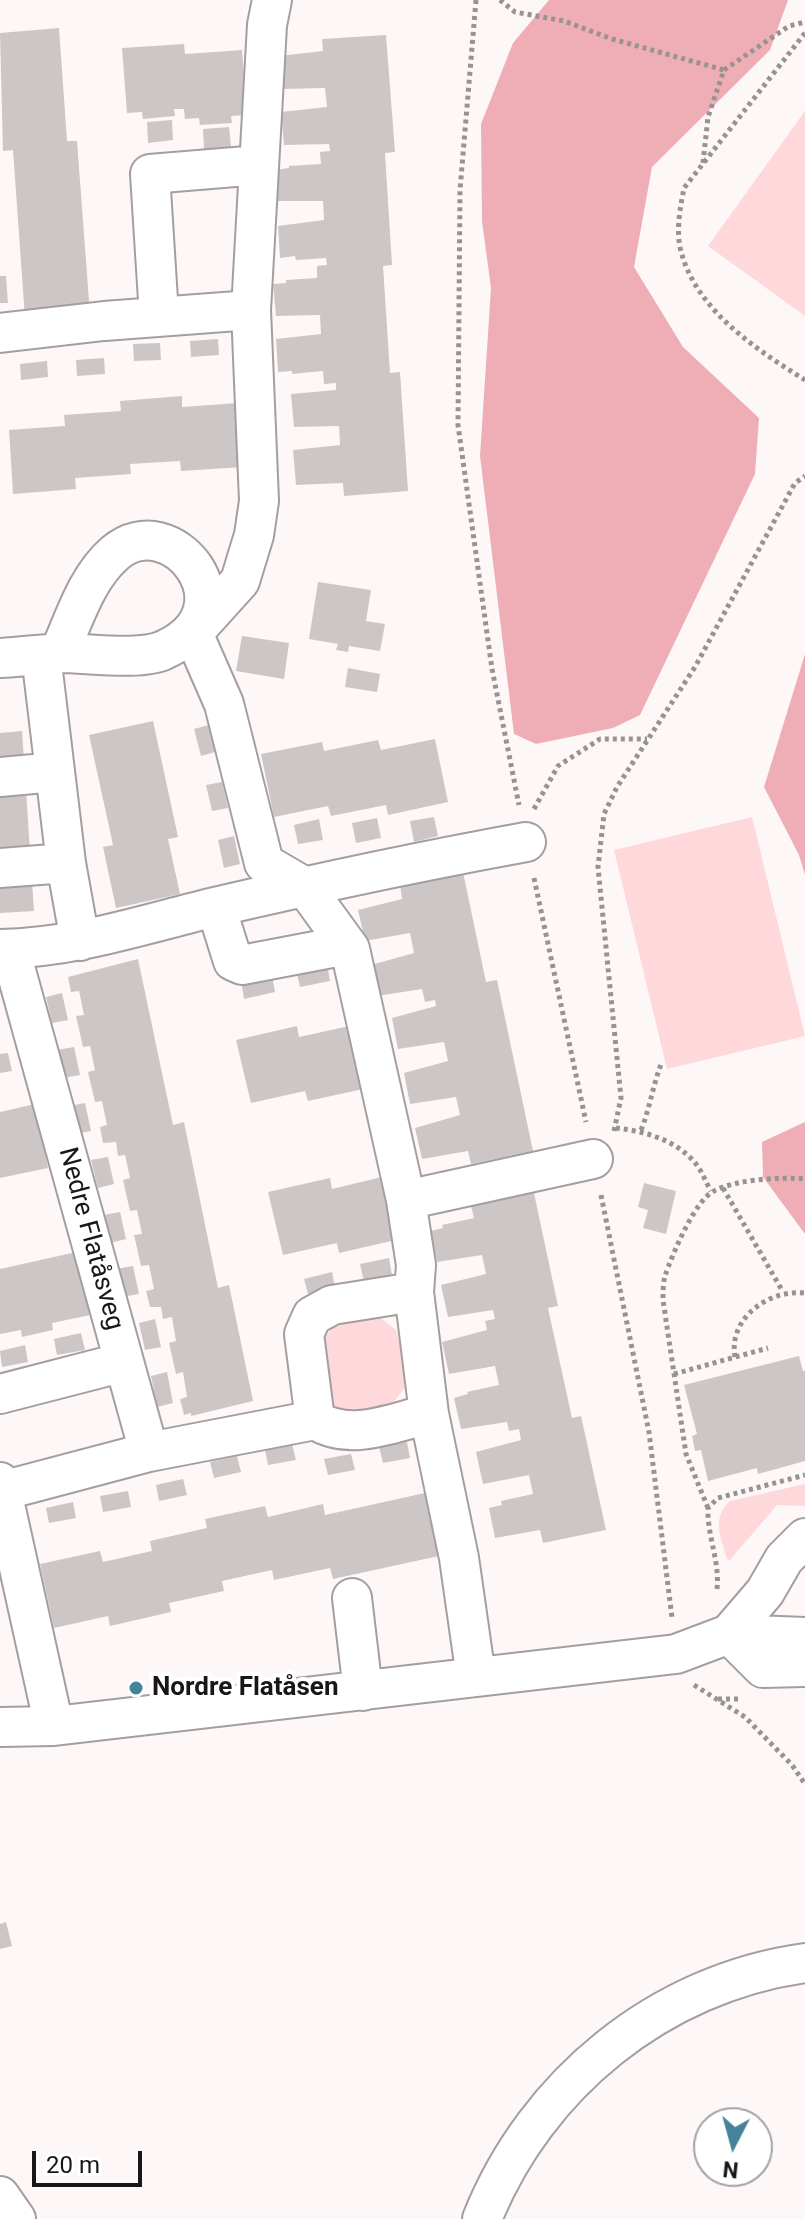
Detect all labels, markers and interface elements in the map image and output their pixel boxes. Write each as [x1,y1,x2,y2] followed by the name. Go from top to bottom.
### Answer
[51,1144,129,1334] street label: Nedre Flatåsveg
[152,1672,338,1704] place label: Nordre Flatåsen
[127,1679,145,1697] marker: Nordre Flatåsen
[693,2107,773,2187] north arrow
[36,2135,146,2185] scale bar
[46,2151,100,2179] text: 20 m
[722,2156,740,2183] text: N

